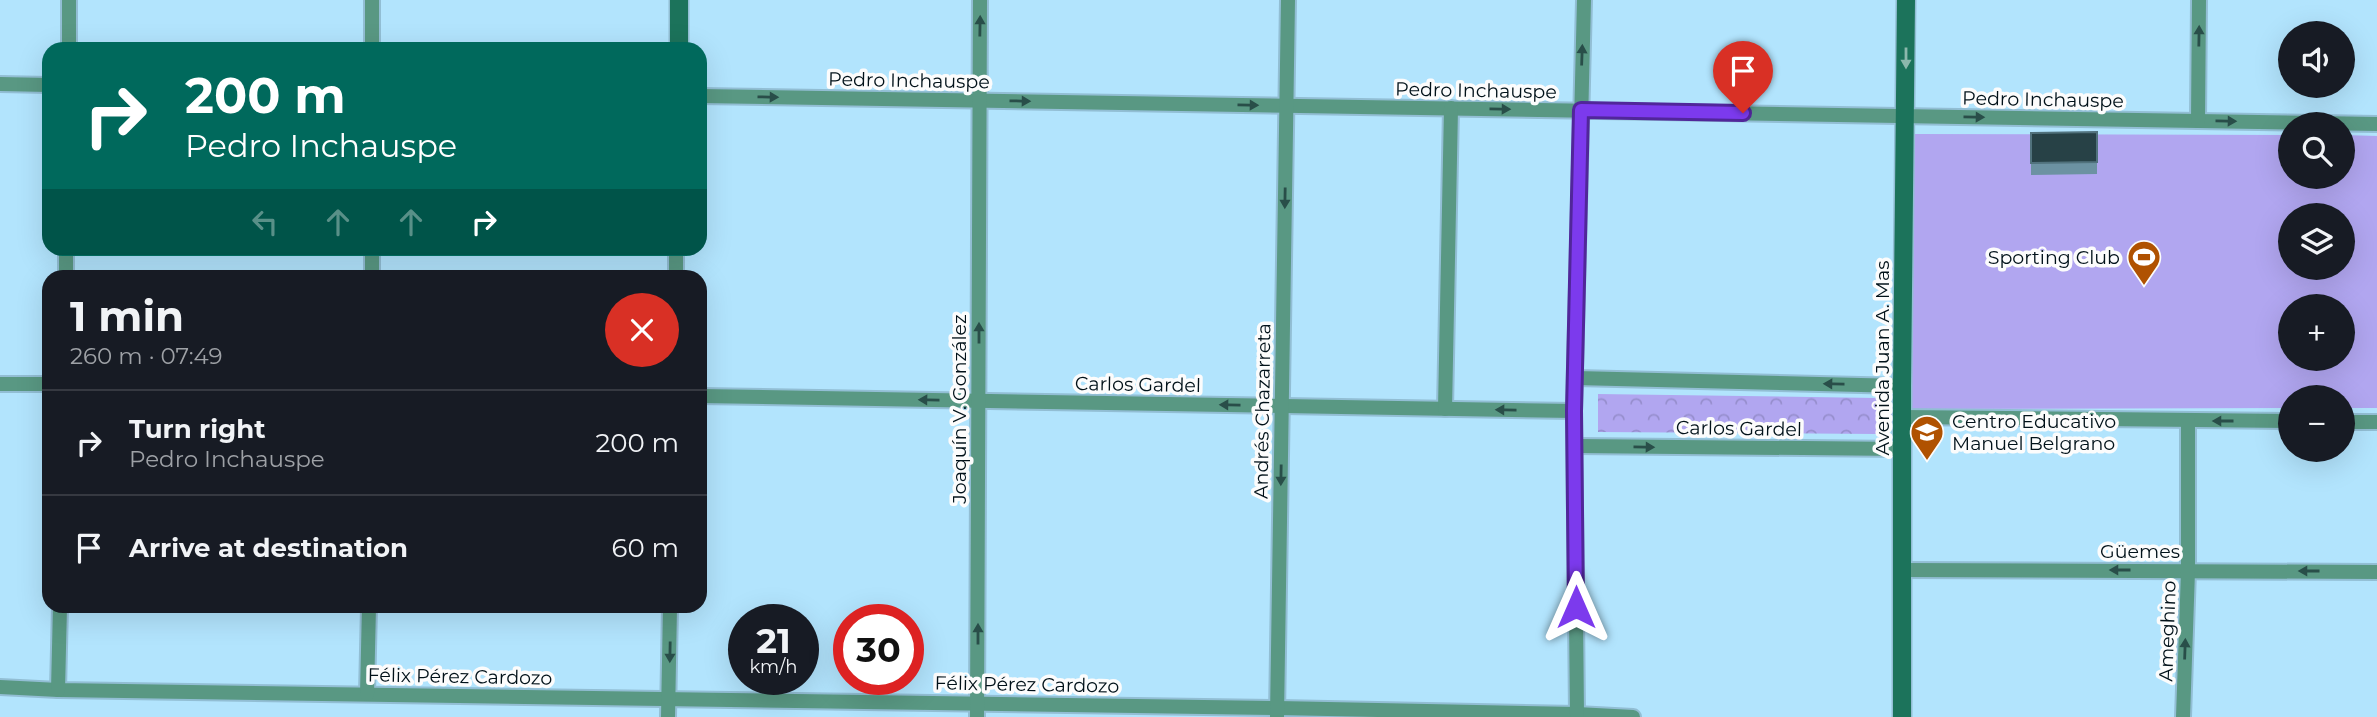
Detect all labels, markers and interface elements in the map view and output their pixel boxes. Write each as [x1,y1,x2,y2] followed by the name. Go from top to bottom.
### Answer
[974,14,986,36] one-way arrow
[2278,21,2355,462] map controls
[2278,21,2355,98] button: sound
[2193,25,2204,47] one-way arrow
[1713,41,1773,113] pin
[1577,44,1588,66] one-way arrow
[1900,47,1912,69] one-way arrow
[1724,52,1762,90] icon: arrive
[185,66,346,125] text: 200 m
[828,68,990,93] street label: Pedro Inchauspe
[70,70,161,161] icon: right
[1395,78,1557,103] street label: Pedro Inchauspe
[1962,87,2124,112] street label: Pedro Inchauspe
[757,91,779,103] one-way arrow
[1009,95,1031,107] one-way arrow
[1237,99,1259,111] one-way arrow
[1489,103,1511,115] one-way arrow
[1964,111,1986,123] one-way arrow
[2278,112,2355,189] button: search
[2216,116,2238,127] one-way arrow
[185,126,457,165] text: Pedro Inchauspe
[1279,188,1291,210] one-way arrow
[246,203,284,241] icon: left
[319,203,357,241] icon: ahead
[392,203,430,241] icon: ahead
[465,203,503,241] icon: right
[2278,203,2355,280] button: layers
[2125,238,2163,287] sports icon: Sporting Club
[1988,246,2120,269] place label: Sporting Club
[1871,261,1894,455] street label: Avenida Juan A. Mas
[70,290,184,342] text: 1 min
[605,293,679,367] button: close
[2278,294,2355,371] button: +
[948,314,971,505] street label: Joaquín V. González
[973,322,985,344] one-way arrow
[1249,323,1276,499] street label: Andrés Chazarreta
[70,342,223,370] text: 260 m · 07:49
[1075,372,1201,397] street label: Carlos Gardel
[1822,379,1844,390] one-way arrow
[2278,385,2355,462] button: −
[918,394,940,406] one-way arrow
[1219,399,1241,411] one-way arrow
[1495,404,1517,416] one-way arrow
[1952,410,2116,455] place label: Centro Educativo Manuel Belgrano
[129,413,265,445] text: Turn right
[1908,413,1946,462] school or university icon: Centro Educativo Manuel Belgrano
[2211,415,2233,427] one-way arrow
[1676,416,1802,441] street label: Carlos Gardel
[70,424,108,462] icon: right
[595,427,679,459] text: 200 m
[1633,441,1655,453] one-way arrow
[129,445,325,473] text: Pedro Inchauspe
[1275,464,1286,486] one-way arrow
[70,529,108,567] icon: arrive
[129,532,408,564] text: Arrive at destination
[612,532,679,564] text: 60 m
[2100,540,2180,563] street label: Güemes
[2108,564,2130,576] one-way arrow
[2298,566,2320,577] one-way arrow
[1539,570,1613,644] position arrow
[2154,580,2181,682] street label: Ameghino
[833,604,924,695] speed limit sign: 30
[756,619,791,662] text: 21
[972,623,984,645] one-way arrow
[2180,638,2191,660] one-way arrow
[664,641,675,663] one-way arrow
[749,656,798,678] text: km/h
[367,663,553,690] street label: Félix Pérez Cardozo
[934,671,1120,698] street label: Félix Pérez Cardozo

